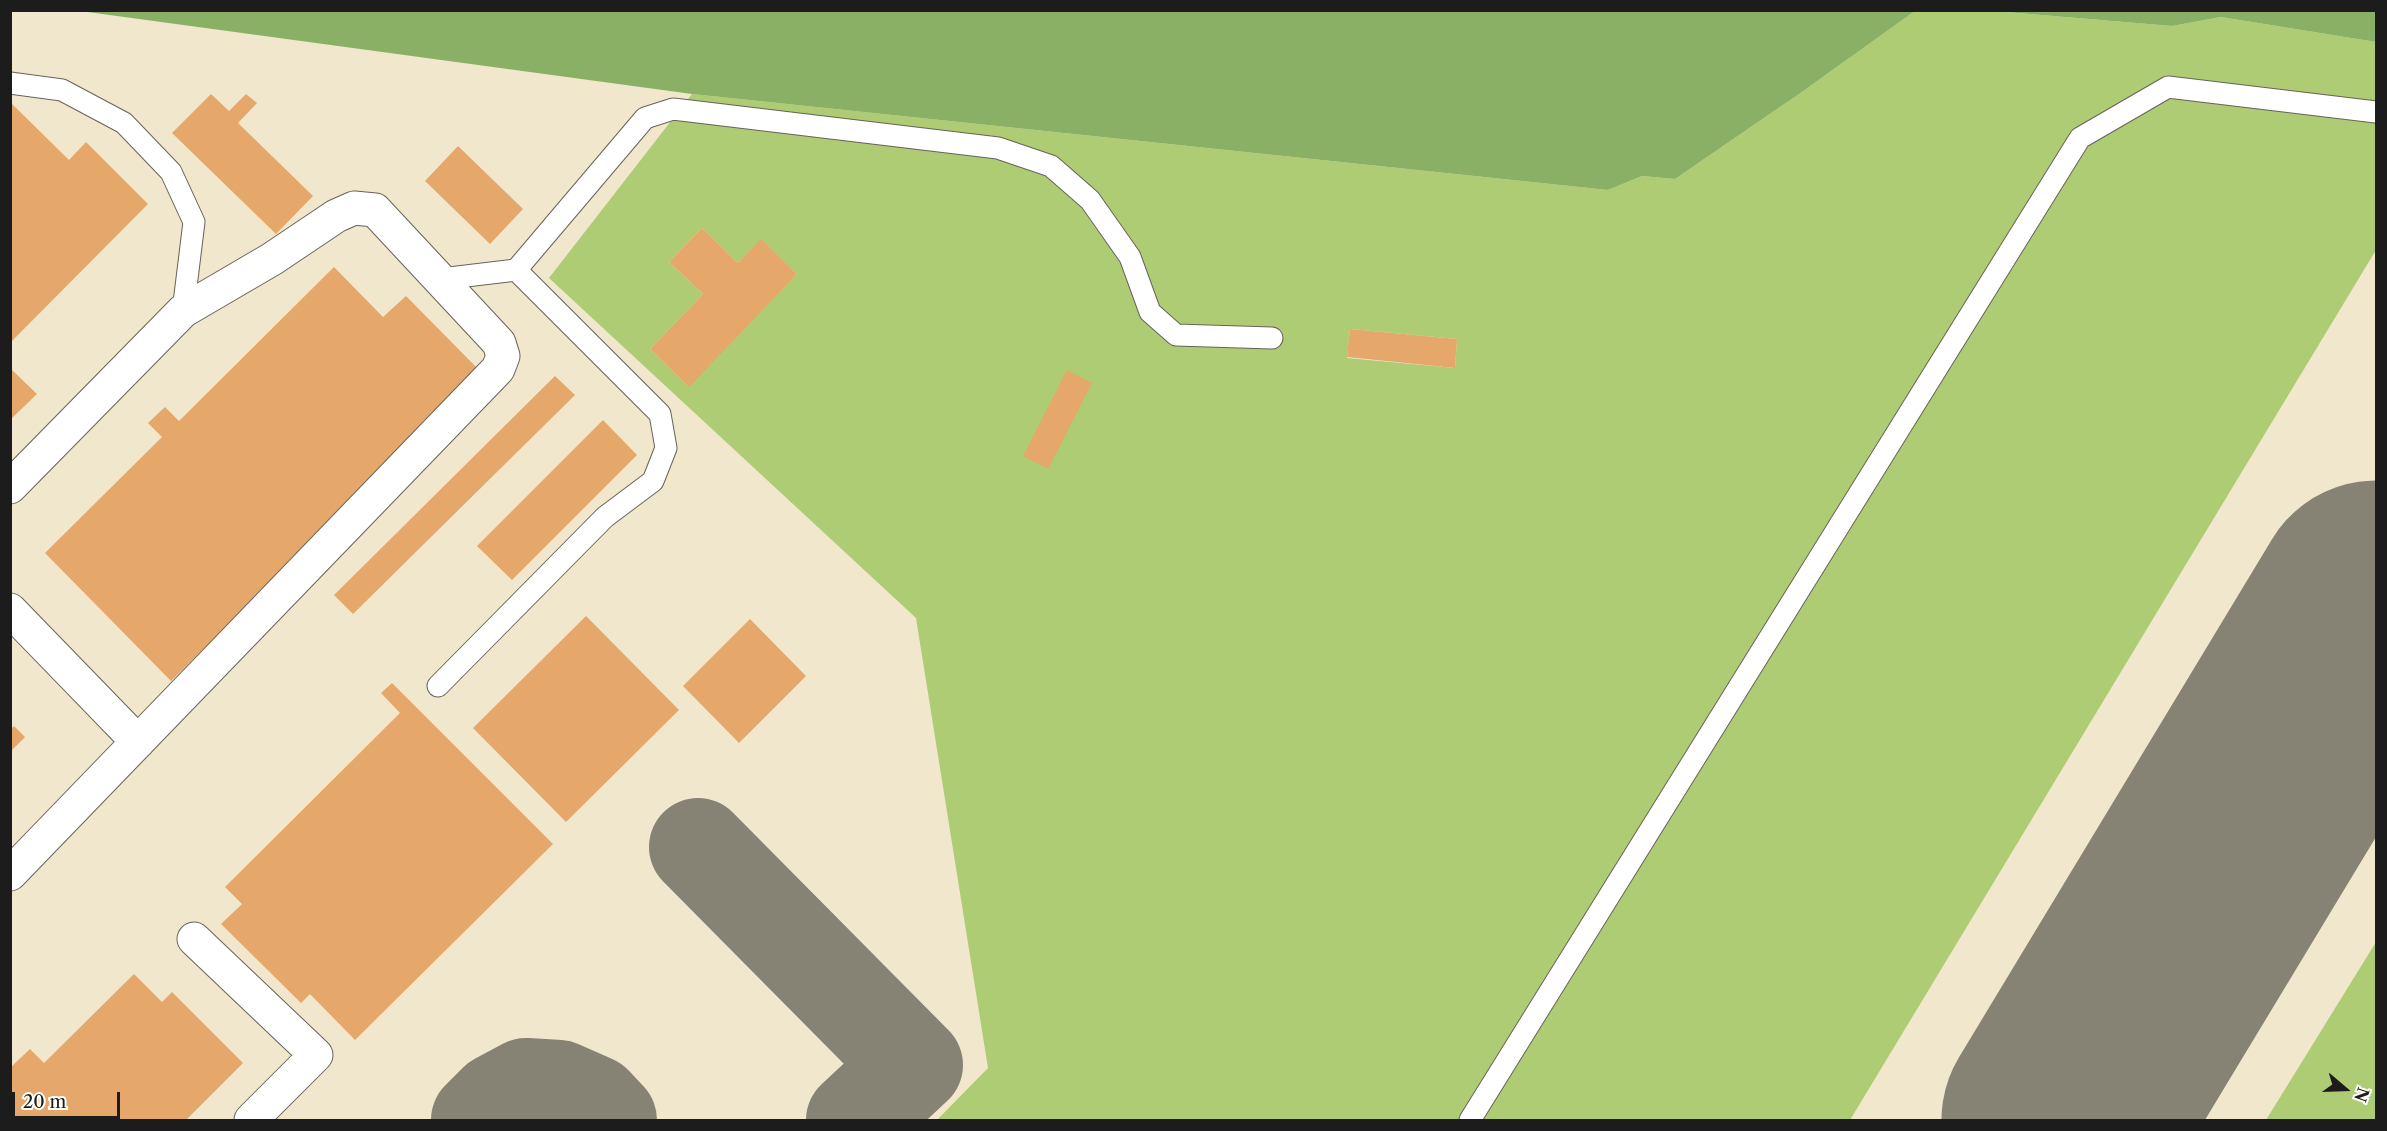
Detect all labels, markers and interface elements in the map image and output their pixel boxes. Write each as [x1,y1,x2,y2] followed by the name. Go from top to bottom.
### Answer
[2315,1059,2375,1119] north arrow
[15,1080,123,1118] scale bar
[2350,1085,2374,1105] text: N
[23,1091,66,1113] text: 20 m

